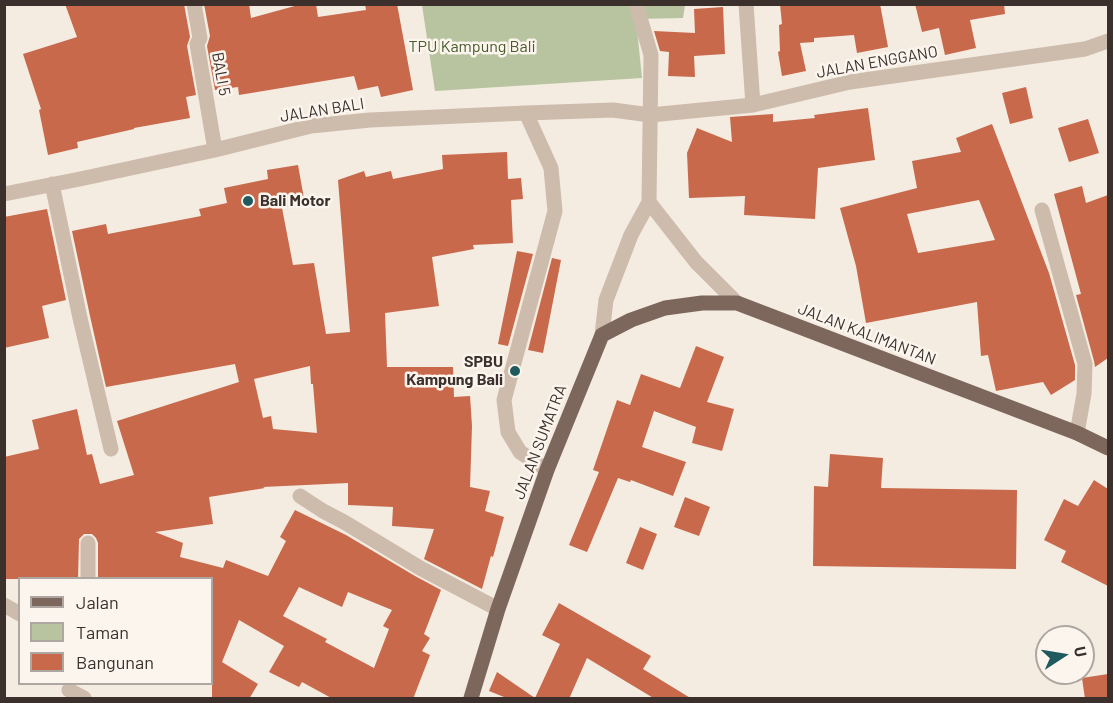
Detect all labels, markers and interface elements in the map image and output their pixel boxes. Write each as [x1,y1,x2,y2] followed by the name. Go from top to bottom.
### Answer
[409,37,535,57] park label: TPU Kampung Bali
[815,42,939,82] street label: JALAN ENGGANO
[208,51,234,97] street label: BALI 5
[279,94,365,126] street label: JALAN BALI
[260,191,331,211] place label: Bali Motor
[241,194,255,208] marker: Bali Motor
[795,299,939,369] street label: JALAN KALIMANTAN
[406,352,503,390] place label: SPBU Kampung Bali
[508,364,522,378] marker: SPBU Kampung Bali
[509,382,571,502] street label: JALAN SUMATRA
[18,577,213,685] legend
[76,591,119,613] text: Jalan
[76,621,129,643] text: Taman
[1035,625,1095,685] north arrow
[1071,645,1091,658] text: U
[76,651,154,673] text: Bangunan

